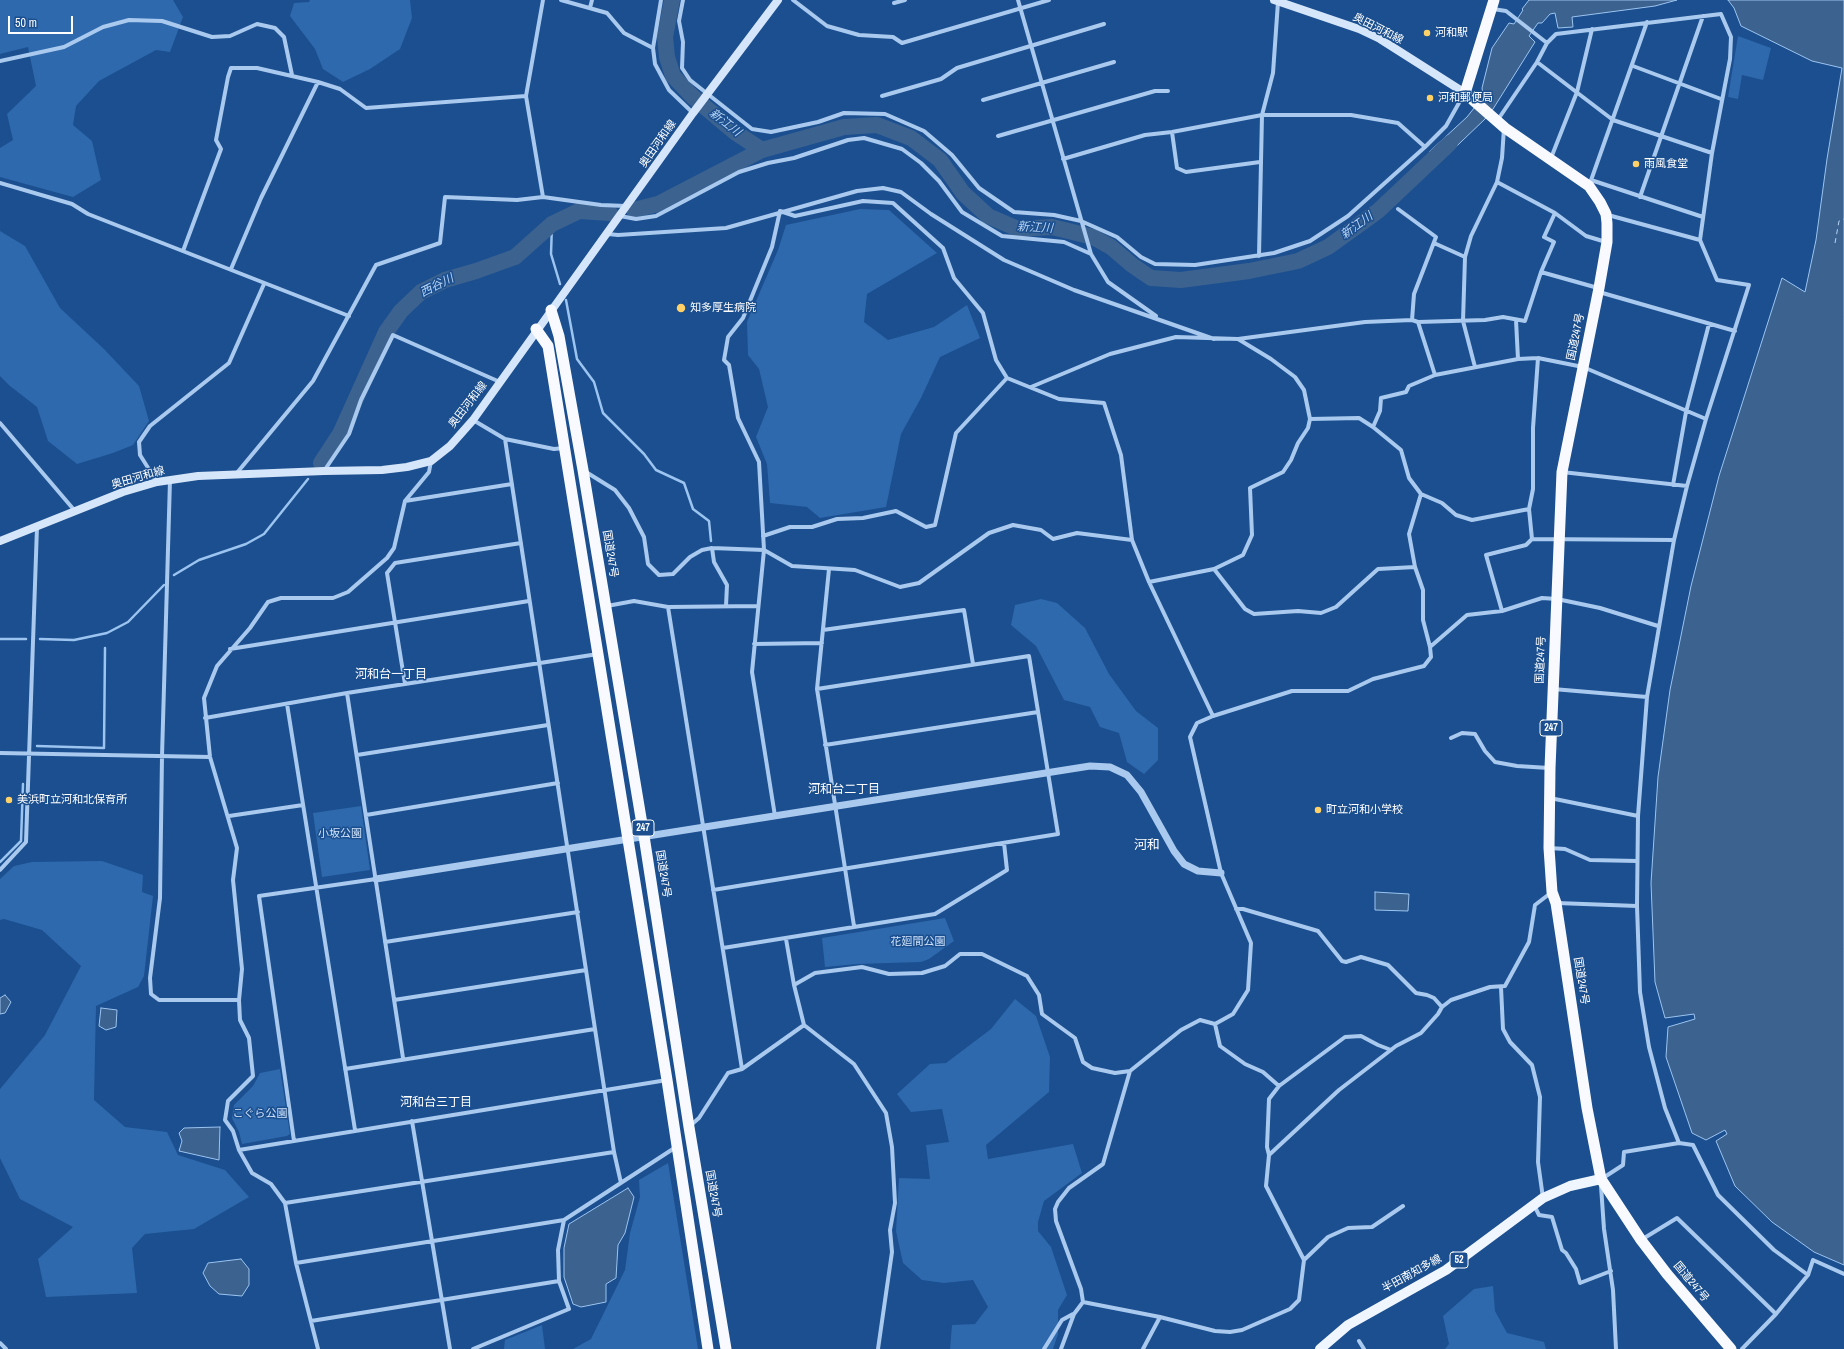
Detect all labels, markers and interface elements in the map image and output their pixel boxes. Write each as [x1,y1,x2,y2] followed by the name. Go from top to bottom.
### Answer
[10,8,75,34] scale bar
[1351,11,1405,47] street label: 奥田河和線
[15,15,37,31] text: 50 m
[1435,26,1468,40] place label: 河和駅
[1422,28,1432,38] marker: 河和駅
[1438,91,1493,105] place label: 河和郵便局
[1425,93,1435,103] marker: 河和郵便局
[706,106,744,140] water label: 新江川
[637,118,679,170] street label: 奥田河和線
[1644,157,1688,171] place label: 雨風食堂
[1631,159,1641,169] marker: 雨風食堂
[1338,210,1376,242] water label: 新江川
[1017,220,1053,236] water label: 新江川
[418,271,456,301] water label: 西谷川
[690,301,756,315] place label: 知多厚生病院
[675,302,687,314] marker: 知多厚生病院
[1565,312,1587,362] street label: 国道247号
[446,379,490,431] street label: 奥田河和線
[110,464,166,492] street label: 奥田河和線
[600,529,620,579] street label: 国道247号
[1534,636,1548,684] street label: 国道247号
[355,668,427,682] district label: 河和台一丁目
[1540,720,1562,736] road number: 247
[808,783,880,797] district label: 河和台二丁目
[17,793,127,807] place label: 美浜町立河和北保育所
[4,795,14,805] marker: 美浜町立河和北保育所
[1326,803,1403,817] place label: 町立河和小学校
[1313,805,1323,815] marker: 町立河和小学校
[632,820,654,836] road number: 247
[318,827,362,841] park label: 小坂公園
[1134,838,1160,854] district label: 河和
[653,849,673,899] street label: 国道247号
[891,935,945,949] park label: 花廻間公園
[1571,956,1591,1006] street label: 国道247号
[400,1096,472,1110] district label: 河和台三丁目
[233,1107,287,1121] park label: こぐら公園
[702,1169,724,1219] street label: 国道247号
[1380,1252,1444,1296] street label: 半田南知多線
[1450,1252,1468,1268] road number: 52
[1671,1259,1711,1305] street label: 国道247号

